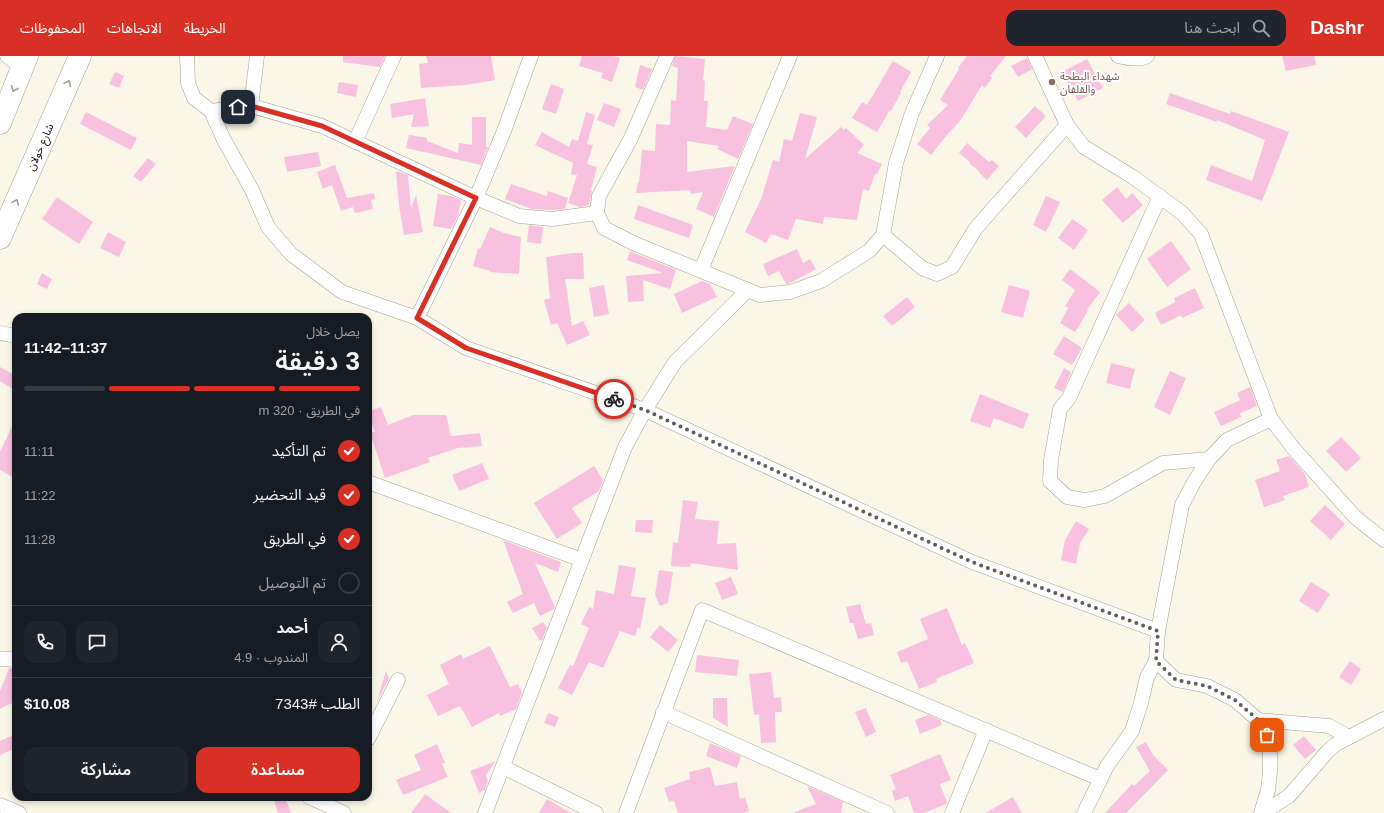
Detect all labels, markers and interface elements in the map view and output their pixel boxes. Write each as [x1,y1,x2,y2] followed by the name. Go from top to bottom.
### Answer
[1006,10,1286,46] search box
[1250,17,1272,39] icon: search
[1310,17,1364,38] text: Dashr
[1184,19,1240,36] text: ابحث هنا
[20,20,85,36] text: المحفوظات
[107,20,162,36] text: الاتجاهات
[184,20,226,36] text: الخريطة
[1060,70,1120,96] place label: شهداء البطحة والقلفان
[1047,77,1057,87] marker: شهداء البطحة والقلفان
[63,79,71,87] one-way arrow
[10,86,18,93] one-way arrow
[221,90,255,124] pin
[227,96,249,118] icon: home
[24,121,58,173] street label: شارع خولان
[11,199,19,206] one-way arrow
[306,324,360,339] text: يصل خلال
[24,339,107,356] text: 11:37–11:42
[275,346,360,376] text: 3 دقيقة
[594,379,634,419] courier
[603,388,625,410] icon: bike
[258,403,360,418] text: في الطريق · 320 m
[338,440,360,462] icon: check
[272,442,326,459] text: تم التأكيد
[24,444,55,459] text: 11:11
[338,484,360,506] icon: check
[253,486,326,503] text: قيد التحضير
[24,488,56,503] text: 11:22
[338,528,360,550] icon: check
[264,530,326,547] text: في الطريق
[24,532,56,547] text: 11:28
[259,574,326,591] text: تم التوصيل
[277,619,308,636] text: أحمد
[24,621,66,663] button: phone
[76,621,118,663] button: chat
[318,621,360,663] button: person
[234,650,308,665] text: المندوب · 4.9
[24,695,70,712] text: $10.08
[275,695,360,712] text: الطلب #7343
[1250,718,1284,752] pin
[1256,724,1278,746] icon: bag
[24,747,188,793] button: مشاركة
[196,747,360,793] button: مساعدة

